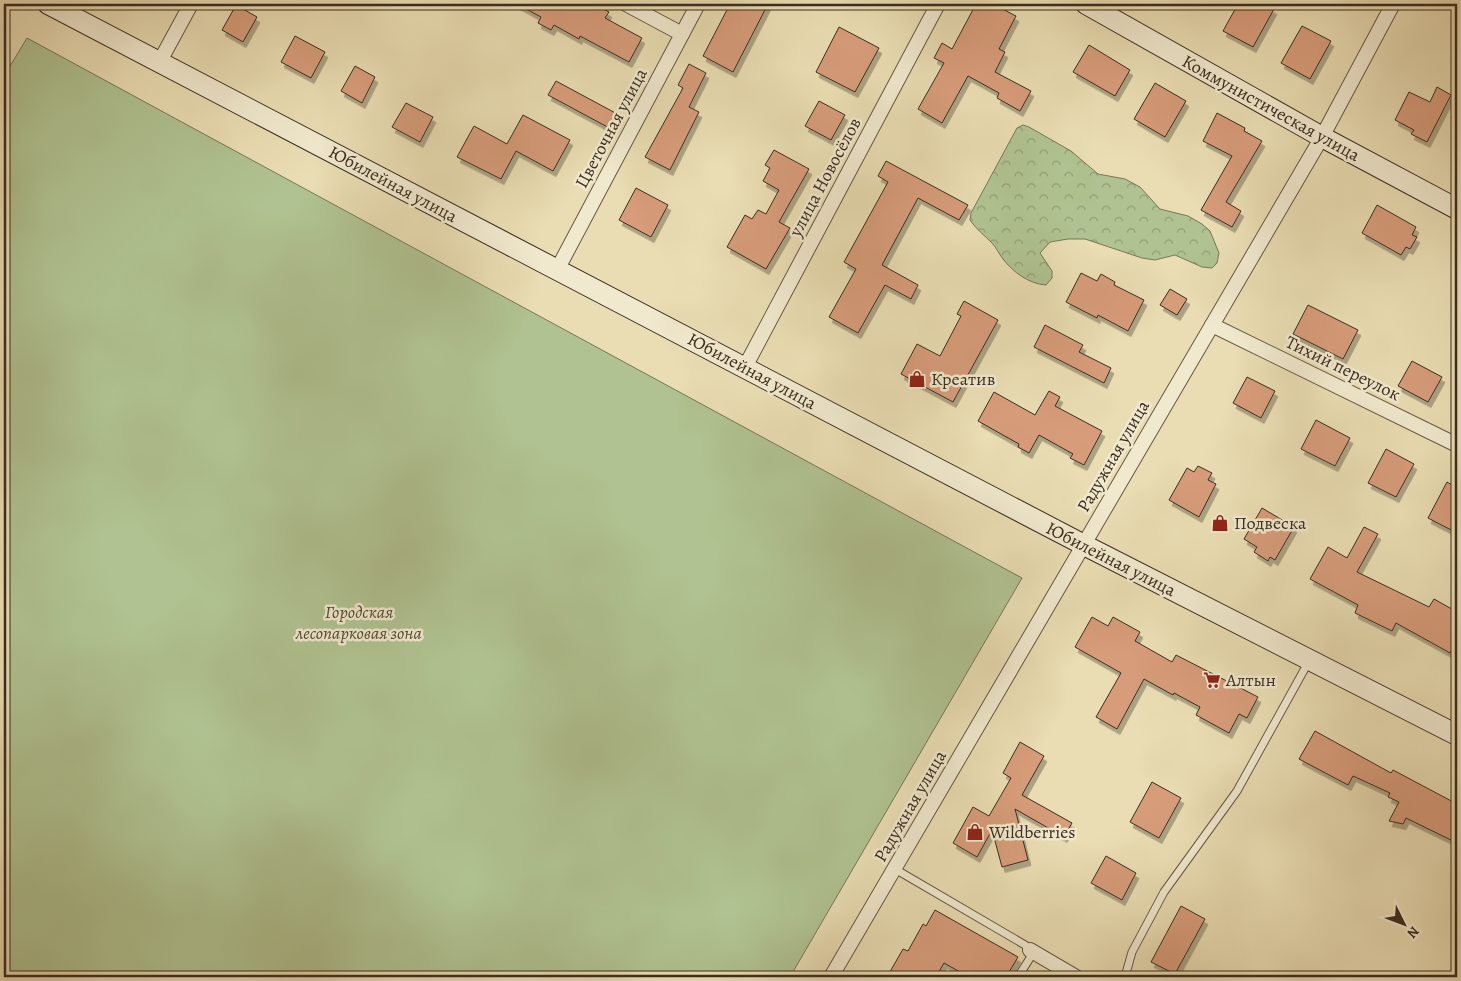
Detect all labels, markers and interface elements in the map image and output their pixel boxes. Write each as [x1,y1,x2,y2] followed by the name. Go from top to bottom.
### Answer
[1178,49,1365,167] street label: Коммунистическая улица
[569,63,653,192] street label: Цветочная улица
[783,113,867,242] street label: улица Новосёлов
[324,140,462,228] street label: Юбилейная улица
[683,327,821,415] street label: Юбилейная улица
[1282,330,1404,406] street label: Тихий переулок
[931,367,995,391] place label: Креатив
[907,369,927,389] shop icon: Креатив
[1071,395,1155,516] street label: Радужная улица
[1234,511,1307,535] place label: Подвеска
[1210,513,1230,533] shop icon: Подвеска
[1042,516,1181,602] street label: Юбилейная улица
[295,600,422,645] park label: Городская лесопарковая зона
[1225,668,1276,692] place label: Алтын
[1202,670,1222,690] supermarket icon: Алтын
[868,745,952,866] street label: Радужная улица
[988,820,1076,844] place label: Wildberries
[965,822,985,842] shop icon: Wildberries
[1378,898,1428,948] north arrow
[1403,922,1424,943] text: N

